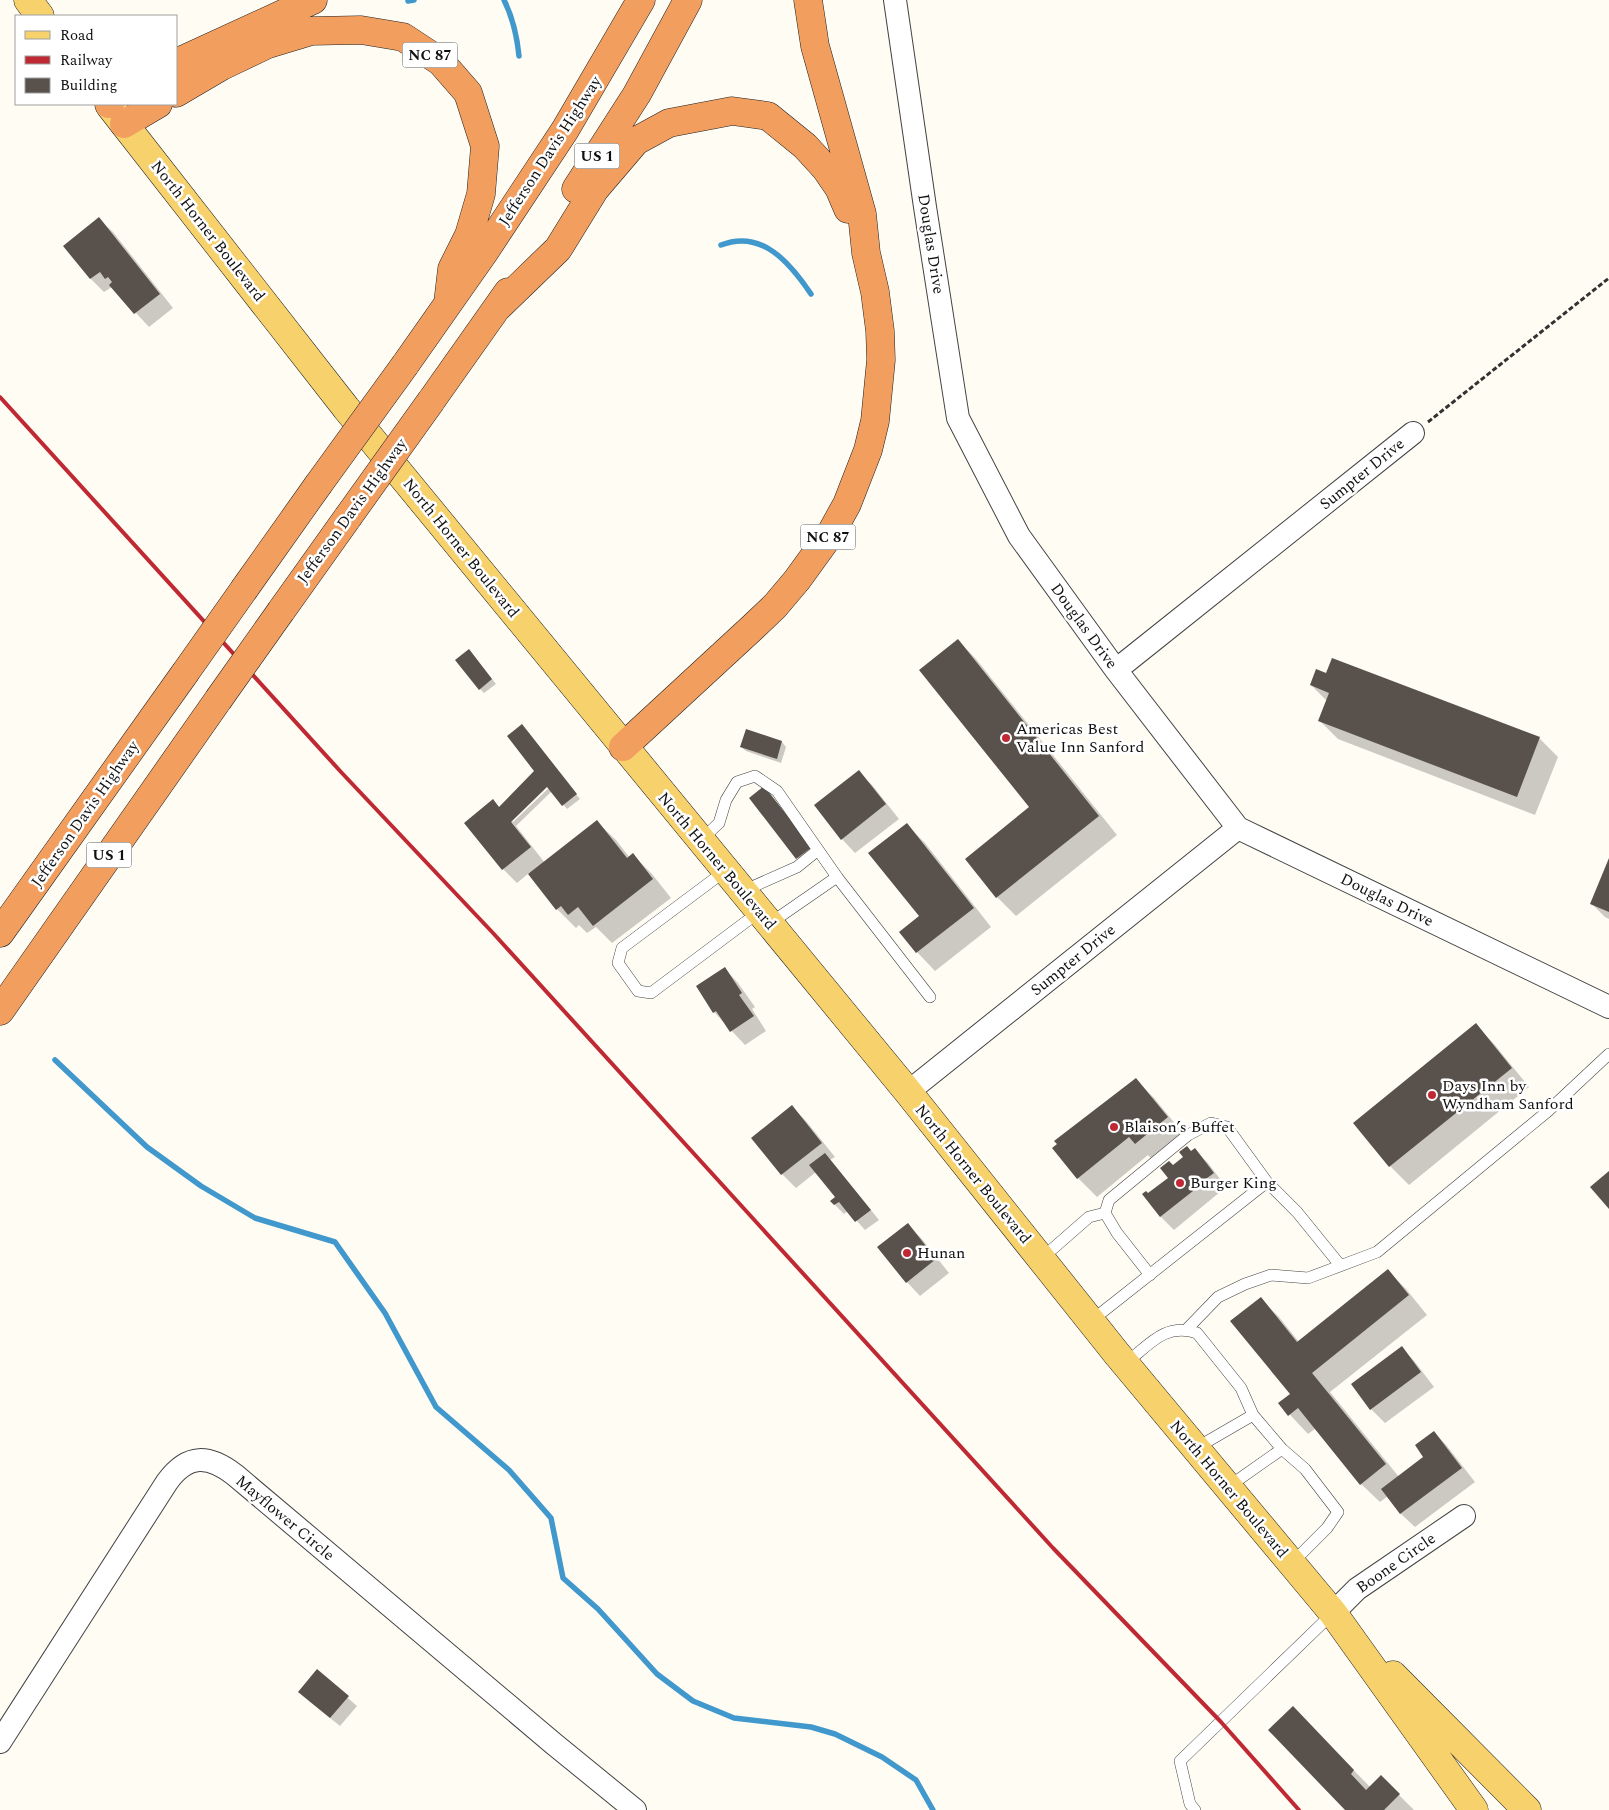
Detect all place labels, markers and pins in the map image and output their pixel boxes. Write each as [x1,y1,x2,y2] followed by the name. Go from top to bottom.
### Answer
[1016,717,1144,759] place label: Americas Best Value Inn Sanford
[1000,732,1012,744] marker: Americas Best Value Inn Sanford
[1442,1074,1574,1116] place label: Days Inn by Wyndham Sanford
[1426,1089,1438,1101] marker: Days Inn by Wyndham Sanford
[1124,1115,1235,1139] place label: Blaison’s Buffet
[1108,1121,1120,1133] marker: Blaison’s Buffet
[1190,1171,1277,1195] place label: Burger King
[1174,1177,1186,1189] marker: Burger King
[917,1241,965,1265] place label: Hunan
[901,1247,913,1259] marker: Hunan

